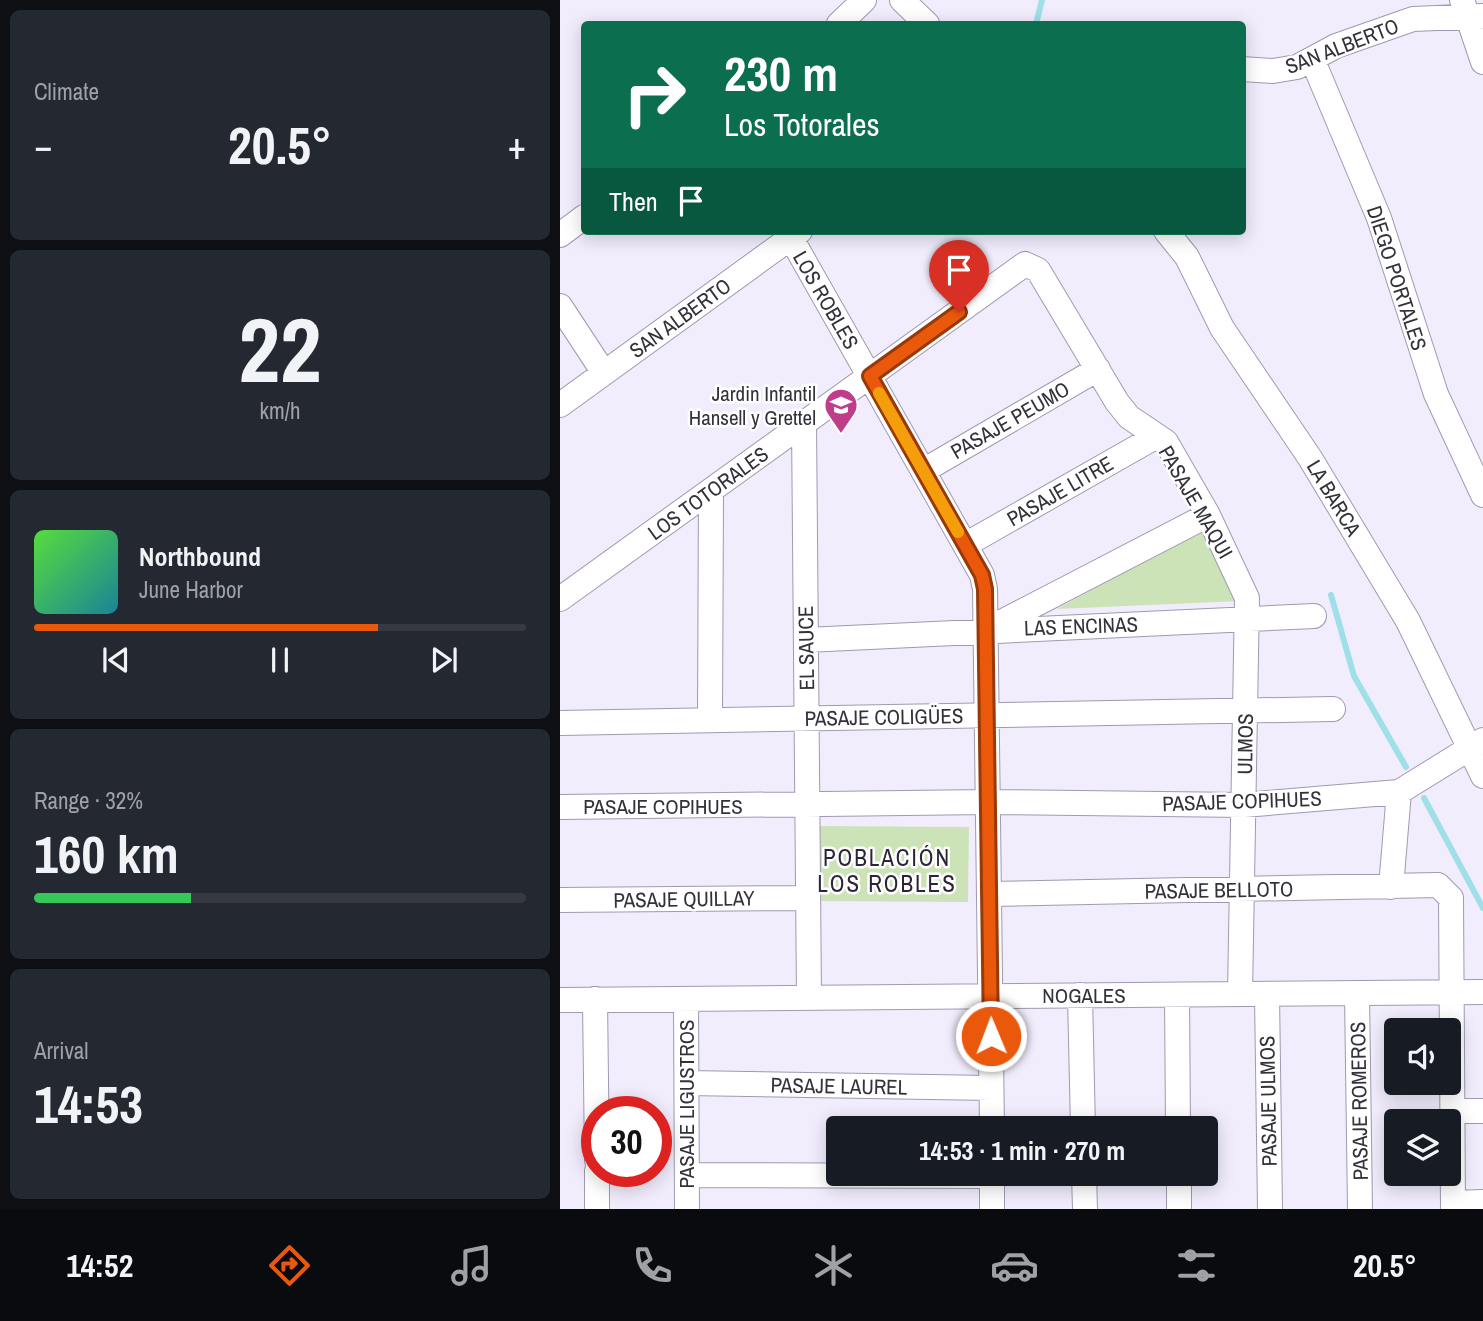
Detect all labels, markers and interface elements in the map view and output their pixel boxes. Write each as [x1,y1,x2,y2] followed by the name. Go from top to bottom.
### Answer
[1281,11,1403,81] street label: SAN ALBERTO
[724,40,838,106] text: 230 m
[609,49,700,140] icon: right
[34,76,99,107] text: Climate
[724,103,880,146] text: Los Totorales
[228,110,332,180] text: 20.5°
[34,120,52,171] text: −
[508,120,526,171] text: +
[672,182,710,220] icon: arrive
[609,184,658,219] text: Then
[1360,202,1434,354] street label: DIEGO PORTALES
[929,240,989,312] pin
[786,245,866,355] street label: LOS ROBLES
[940,251,978,289] icon: arrive
[623,271,737,365] street label: SAN ALBERTO
[239,288,322,410] text: 22
[945,374,1075,466] street label: PASAJE PEUMO
[689,379,816,432] place label: Jardin Infantil Hansell y Grettel
[822,386,860,435] school or university icon: Jardin Infantil Hansell y Grettel
[260,395,300,426] text: km/h
[642,439,774,547] street label: LOS TOTORALES
[1152,440,1240,564] street label: PASAJE MAQUI
[1001,449,1119,533] street label: PASAJE LITRE
[1300,454,1368,542] street label: LA BARCA
[139,539,261,574] text: Northbound
[139,574,243,605] text: June Harbor
[791,605,821,691] street label: EL SAUCE
[1024,610,1138,642] street label: LAS ENCINAS
[97,641,135,679] icon: previous
[261,641,299,679] icon: pause
[425,641,463,679] icon: next
[804,701,964,733] street label: PASAJE COLIGÜES
[1230,713,1260,775] street label: ULMOS
[1162,784,1322,818] street label: PASAJE COPIHUES
[34,785,143,816] text: Range · 32%
[583,792,743,821] street label: PASAJE COPIHUES
[34,819,179,889] text: 160 km
[817,842,957,899] district label: POBLACIÓN LOS ROBLES
[1144,874,1294,906] street label: PASAJE BELLOTO
[613,883,755,915] street label: PASAJE QUILLAY
[1042,981,1126,1010] street label: NOGALES
[954,999,1028,1073] position arrow
[1384,1018,1461,1186] map controls
[1384,1018,1461,1095] button: sound
[672,1019,701,1189] street label: PASAJE LIGUSTROS
[1343,1021,1375,1181] street label: PASAJE ROMEROS
[34,1035,89,1066] text: Arrival
[1252,1035,1284,1167] street label: PASAJE ULMOS
[34,1069,143,1139] text: 14:53
[770,1070,908,1102] street label: PASAJE LAUREL
[581,1096,672,1187] speed limit sign: 30
[1384,1109,1461,1186] button: layers
[919,1133,1125,1168] text: 14:53 · 1 min · 270 m
[265,1241,314,1290] icon: directions
[447,1241,496,1290] icon: music
[628,1241,677,1290] icon: phone
[809,1241,858,1290] icon: climate
[990,1241,1039,1290] icon: car
[1172,1241,1221,1290] icon: filters
[66,1244,133,1287] text: 14:52
[1353,1244,1417,1287] text: 20.5°

